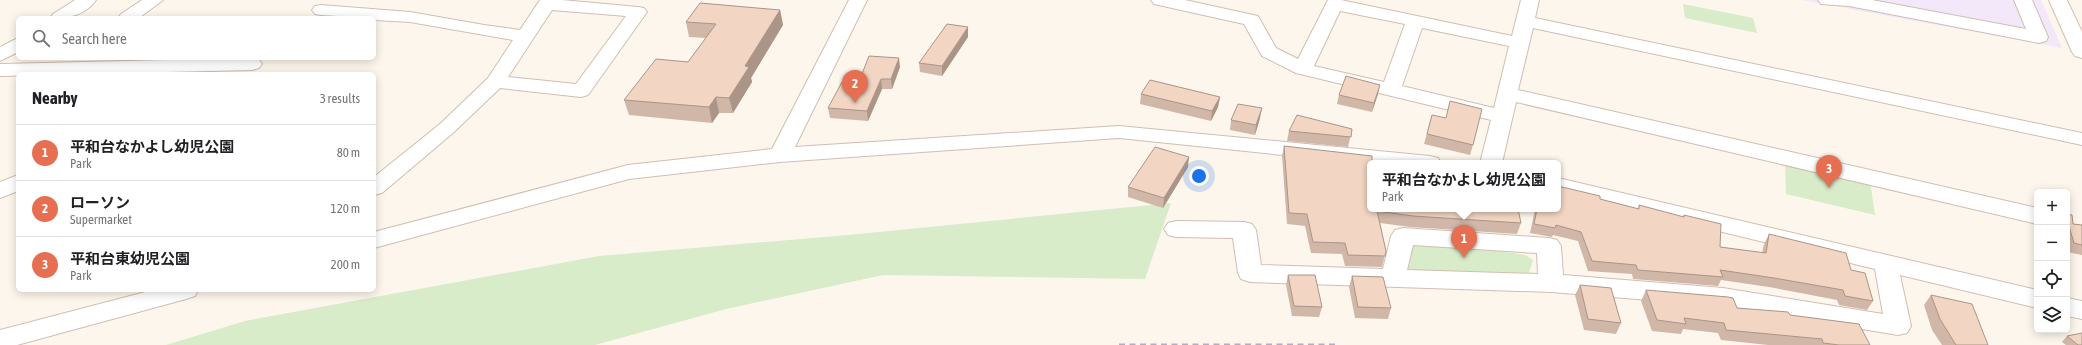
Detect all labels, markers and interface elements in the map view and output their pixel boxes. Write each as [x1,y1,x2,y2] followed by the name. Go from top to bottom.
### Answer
[16,16,376,60] search box
[30,27,52,49] icon: search
[62,30,127,47] text: Search here
[842,70,868,103] pin: 2
[32,88,78,108] text: Nearby
[320,91,360,106] text: 3 results
[70,138,234,155] text: 平和台なかよし幼児公園
[42,145,48,160] text: 1
[337,145,360,160] text: 80 m
[1816,155,1842,188] pin: 3
[70,156,92,171] text: Park
[1367,160,1561,212] popup
[1189,166,1209,186] your location
[1382,171,1546,188] text: 平和台なかよし幼児公園
[1382,189,1404,204] text: Park
[2034,189,2070,333] map controls
[2034,189,2070,225] button: +
[70,194,130,211] text: ローソン
[42,201,48,216] text: 2
[331,201,360,216] text: 120 m
[70,212,132,227] text: Supermarket
[1451,225,1477,258] pin: 1
[2034,225,2070,261] button: −
[70,250,190,267] text: 平和台東幼児公園
[42,257,48,272] text: 3
[331,257,360,272] text: 200 m
[2034,261,2070,297] button: locate
[70,268,92,283] text: Park
[2034,297,2070,333] button: layers

